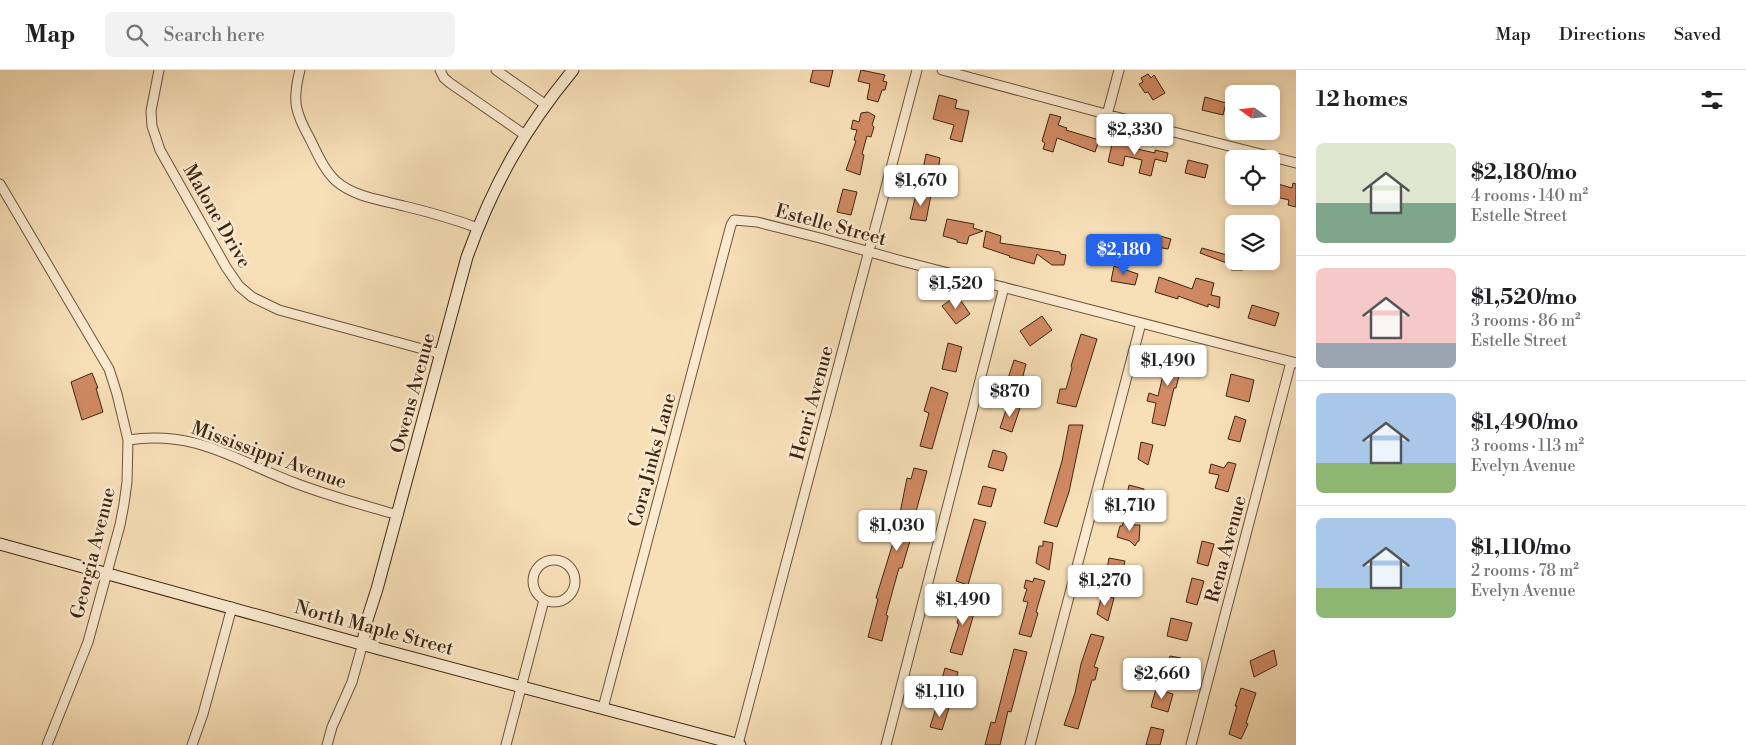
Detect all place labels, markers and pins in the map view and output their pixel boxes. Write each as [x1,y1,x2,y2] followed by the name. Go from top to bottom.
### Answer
[1094,114,1176,156] pin: $2,330
[880,164,962,207] pin: $1,670
[1083,234,1165,276] pin: $2,180
[915,268,997,310] pin: $1,520
[1127,344,1209,387] pin: $1,490
[980,376,1040,418] pin: $870
[1089,490,1171,532] pin: $1,710
[856,510,938,552] pin: $1,030
[1064,564,1146,607] pin: $1,270
[922,584,1004,626] pin: $1,490
[1121,658,1203,700] pin: $2,660
[899,676,981,718] pin: $1,110

